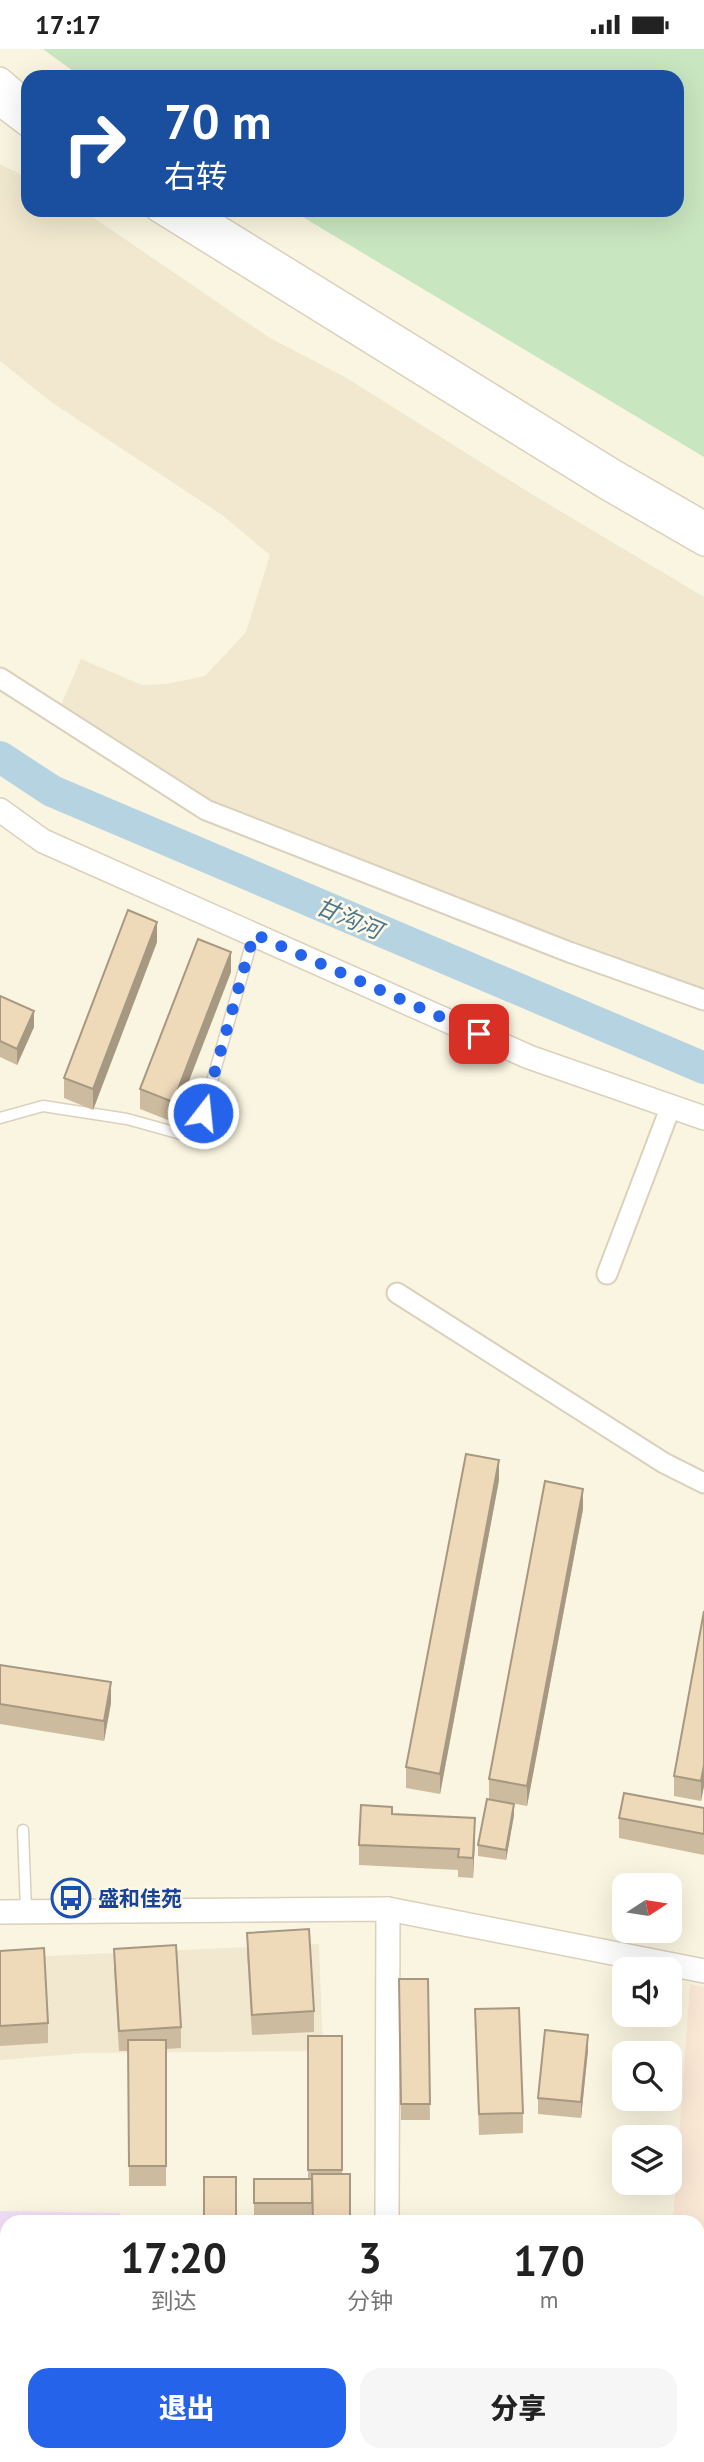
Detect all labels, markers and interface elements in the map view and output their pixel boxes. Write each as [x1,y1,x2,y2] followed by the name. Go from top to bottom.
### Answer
[35,8,101,41] text: 17:17
[164,89,271,153] text: 70 m
[49,98,140,189] icon: right
[164,155,228,197] text: 右转
[312,891,390,946] water label: 甘沟河
[449,1004,509,1064] pin
[460,1015,498,1053] icon: arrive
[166,1076,240,1150] position arrow
[612,1873,682,1943] north arrow
[612,1873,682,2195] map controls
[50,1877,92,1919] bus stop icon: 盛和佳苑
[98,1885,182,1912] place label: 盛和佳苑
[612,1957,682,2027] button: sound
[612,2041,682,2111] button: search
[612,2125,682,2195] button: layers
[120,2230,227,2285] text: 17:20
[358,2230,382,2285] text: 3
[513,2233,585,2288] text: 170
[540,2285,558,2314] text: m
[151,2286,197,2315] text: 到达
[347,2286,393,2315] text: 分钟
[28,2368,346,2448] button: 退出
[360,2368,677,2448] button: 分享

